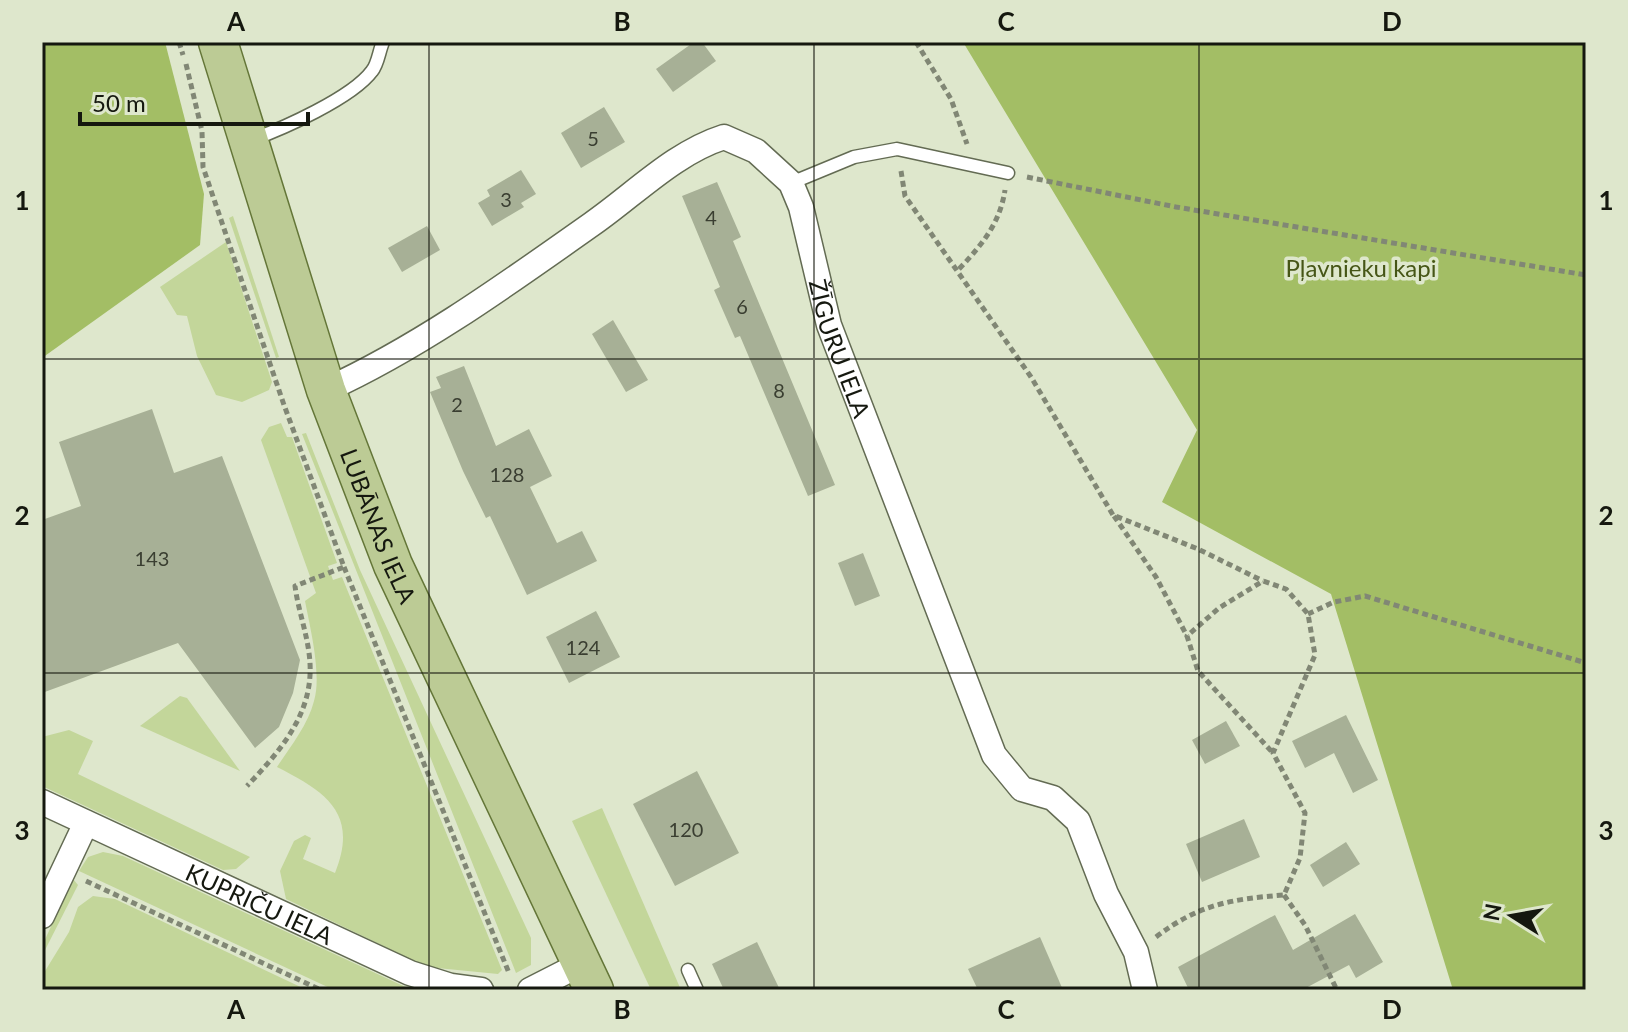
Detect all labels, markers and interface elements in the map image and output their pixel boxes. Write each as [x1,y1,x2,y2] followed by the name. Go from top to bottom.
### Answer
[226,5,246,37] text: A
[613,5,631,37] text: B
[997,5,1015,37] text: C
[1382,5,1402,37] text: D
[80,76,308,126] scale bar
[92,88,146,117] text: 50 m
[587,126,599,150] house number: 5
[14,184,30,216] text: 1
[1598,184,1614,216] text: 1
[500,187,512,211] house number: 3
[705,205,717,229] house number: 4
[1286,253,1436,282] park label: Pļavnieku kapi
[804,276,878,422] street label: ŽĪGURU IELA
[736,294,748,318] house number: 6
[773,378,785,402] house number: 8
[451,392,463,416] house number: 2
[335,444,424,608] street label: LUBĀNAS IELA
[490,462,524,486] house number: 128
[14,499,30,531] text: 2
[1598,499,1614,531] text: 2
[135,546,169,570] house number: 143
[566,635,601,659] house number: 124
[14,814,30,846] text: 3
[1598,814,1614,846] text: 3
[669,817,703,841] house number: 120
[182,857,338,950] street label: KUPRIČU IELA
[1472,876,1552,956] north arrow
[1477,901,1507,923] text: N
[226,993,246,1025] text: A
[613,993,631,1025] text: B
[997,993,1015,1025] text: C
[1382,993,1402,1025] text: D

